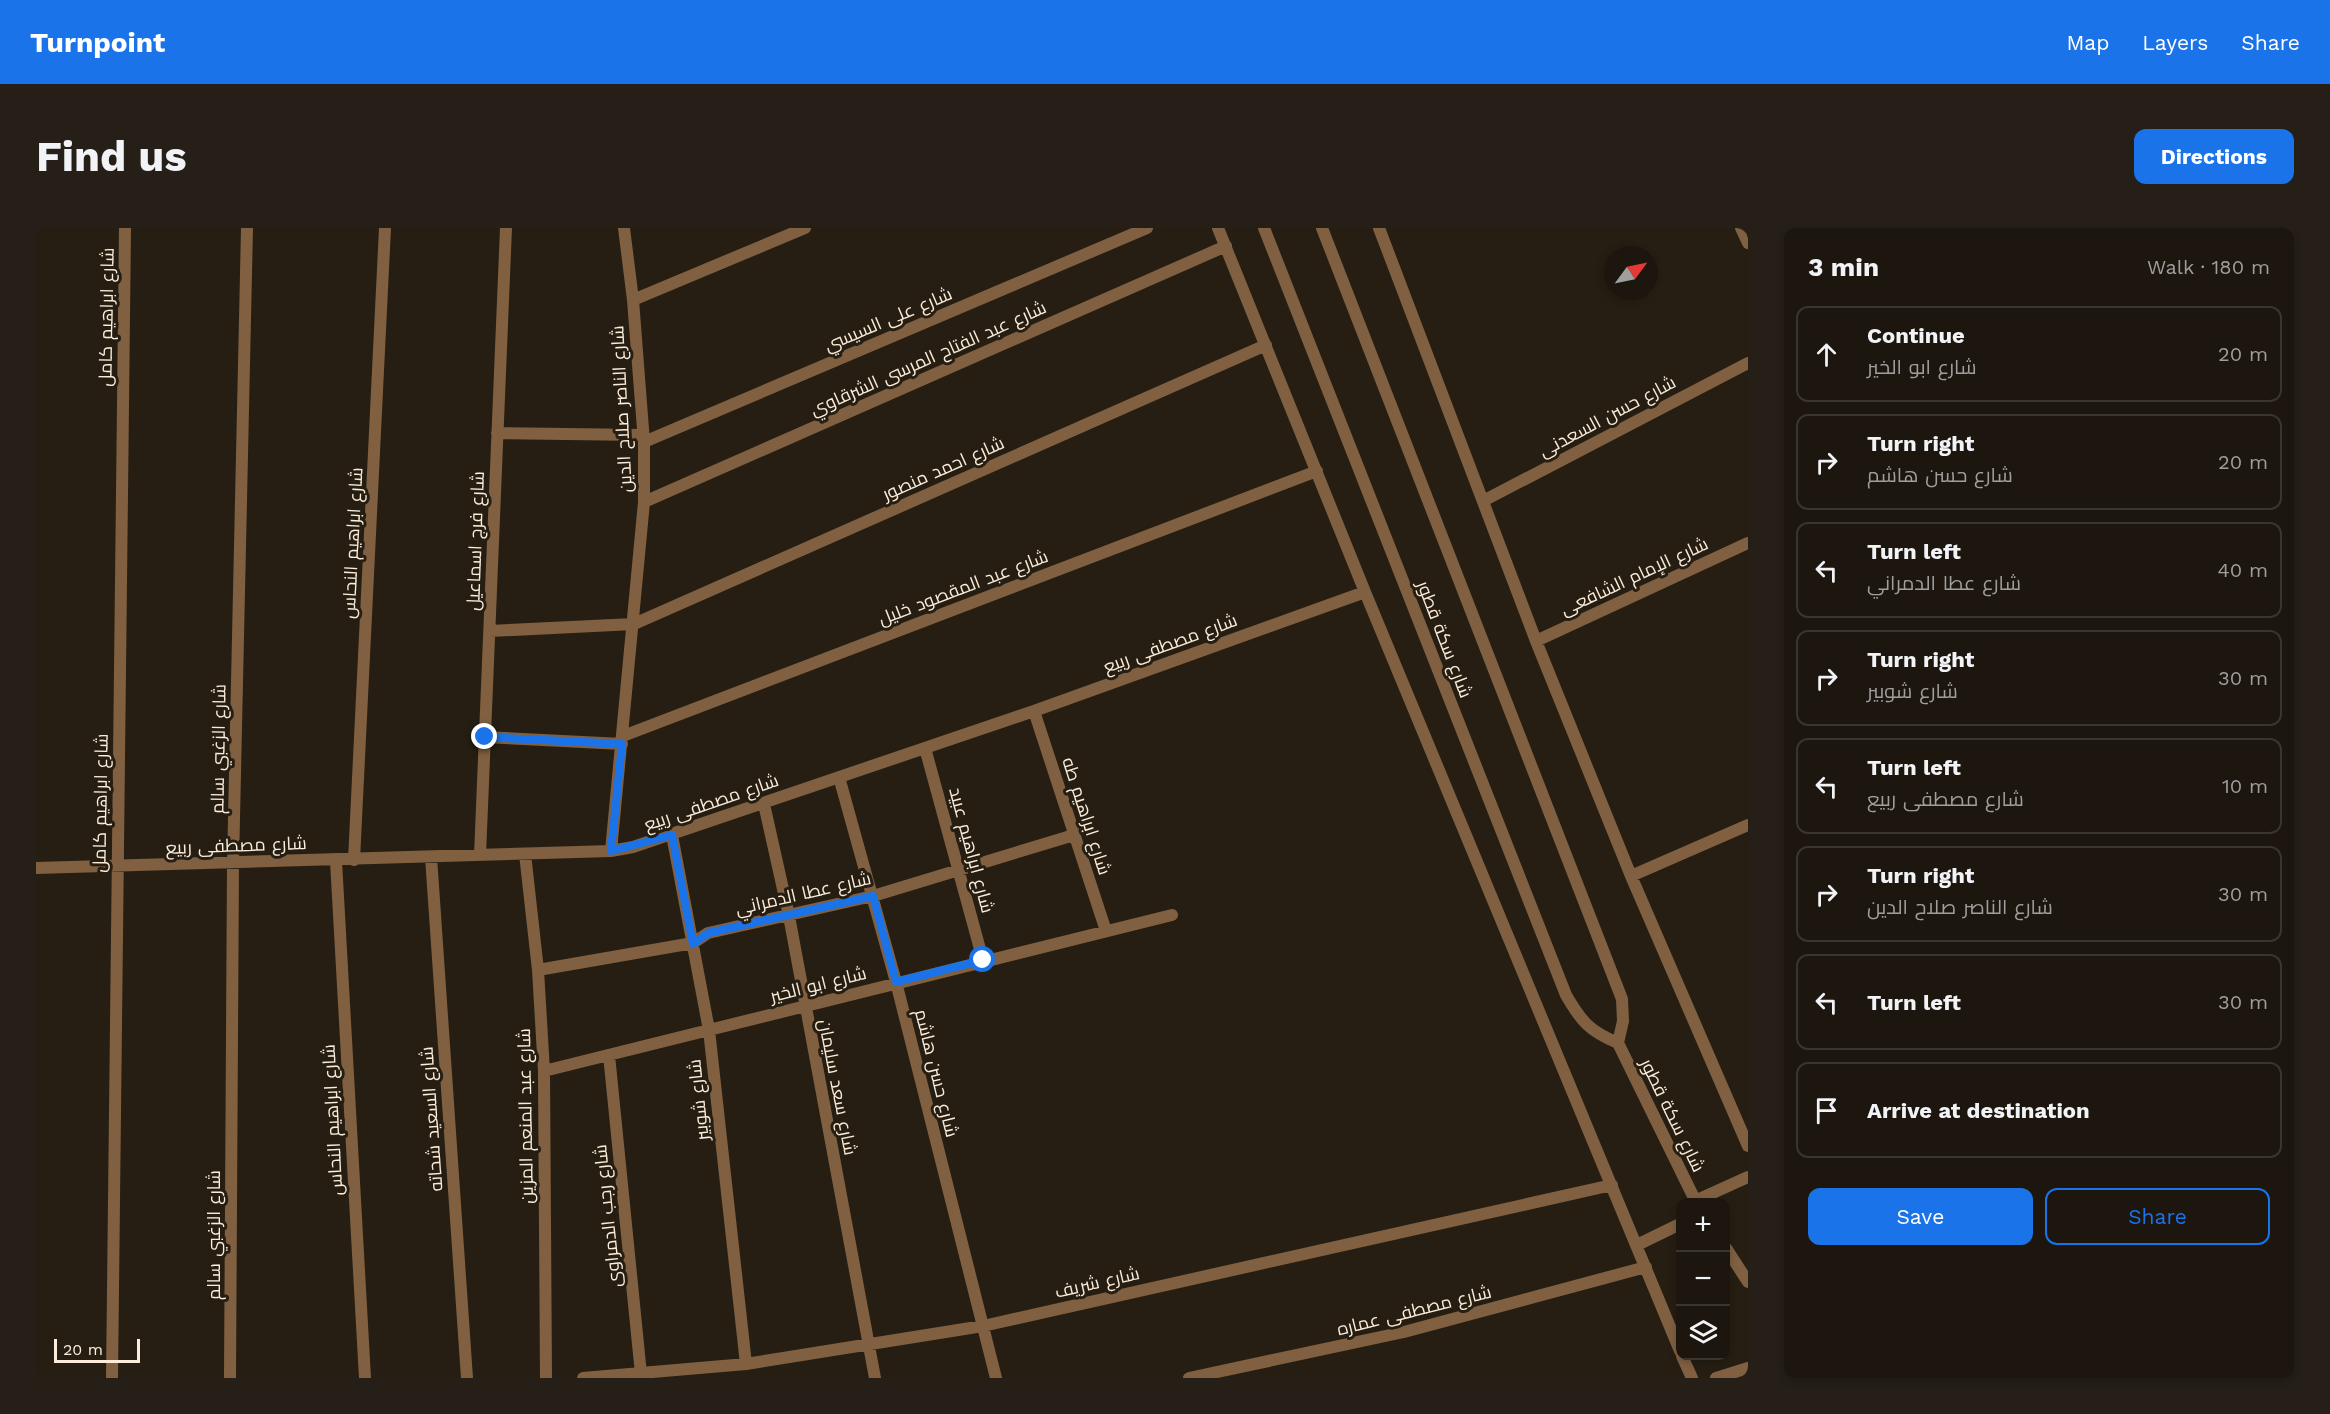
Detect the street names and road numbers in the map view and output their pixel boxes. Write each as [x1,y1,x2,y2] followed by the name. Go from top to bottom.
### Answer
[94,247,120,387] street label: شارع ابراهيم كامل
[821,283,956,358] street label: شارع على السيسي
[807,296,1051,423] street label: شارع عبد الفتاح المرسى الشرقاوي
[606,325,638,493] street label: شارع الناصر صلاح الدين
[1535,371,1680,463] street label: شارع حسن السعدنى
[878,432,1008,506] street label: شارع احمد منصور
[338,467,368,619] street label: شارع ابراهيم النحاس
[462,471,490,611] street label: شارع فرج اسماعيل
[1557,533,1712,621] street label: شارع الإمام الشافعى
[875,545,1052,631] street label: شارع عبد المقصود خليل
[1411,577,1477,701] street label: شارع سكة قطور
[1100,609,1241,679] street label: شارع مصطفى ربيع
[206,684,234,814] street label: شارع الزغبي سالم
[88,733,114,873] street label: شارع ابراهيم كامل
[1056,755,1116,878] street label: شارع ابراهيم طه
[641,769,782,837] street label: شارع مصطفى ربيع
[943,785,999,916] street label: شارع ابراهيم عبيد
[165,832,307,860] street label: شارع مصطفى ربيع
[733,867,874,923] street label: شارع عطا الدمراني
[767,962,869,1008] street label: شارع ابو الخير
[909,1007,963,1140] street label: شارع حسن هاشم
[813,1017,861,1157] street label: شارع سعد سليمان
[513,1028,539,1204] street label: شارع عبد المنعم المزين
[318,1044,348,1196] street label: شارع ابراهيم النحاس
[415,1046,449,1192] street label: شارع السعيد شحاته
[1634,1054,1710,1176] street label: شارع سكة قطور
[683,1058,715,1143] street label: شارع شوبير
[589,1143,627,1289] street label: شارع رجب الدمراوى
[203,1170,228,1300] street label: شارع الزغبي سالم
[1053,1262,1142,1304] street label: شارع شريف
[1335,1281,1494,1341] street label: شارع مصطفى عماره

